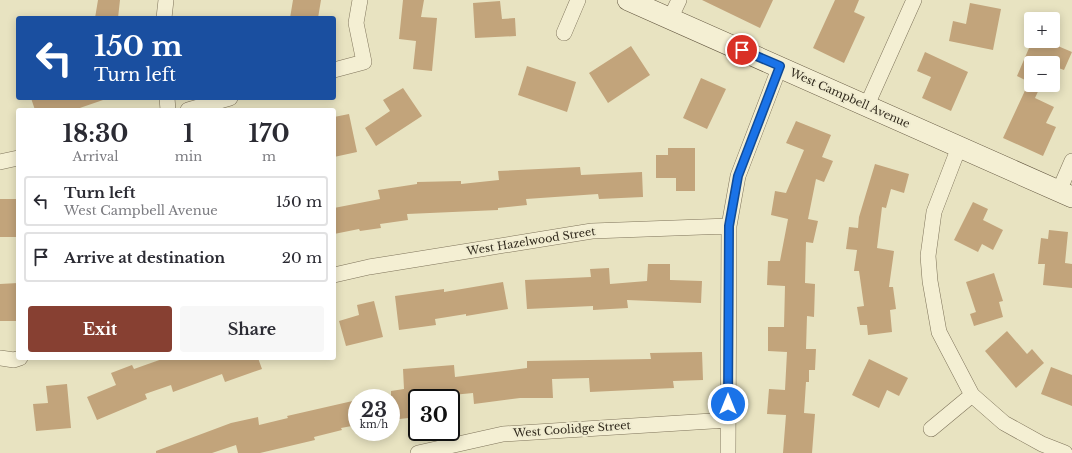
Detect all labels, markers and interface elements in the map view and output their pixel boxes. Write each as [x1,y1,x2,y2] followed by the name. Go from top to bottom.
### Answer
[1024,12,1060,92] map controls
[1024,12,1060,48] button: +
[94,29,182,64] text: 150 m
[28,32,80,84] icon: left
[725,33,759,67] pin
[731,39,753,61] icon: arrive
[1024,56,1060,92] button: −
[94,64,176,86] text: Turn left
[787,65,912,131] street label: West Campbell Avenue
[62,119,128,148] text: 18:30
[183,119,194,148] text: 1
[249,119,290,148] text: 170
[72,148,118,165] text: Arrival
[175,148,202,165] text: min
[262,148,276,165] text: m
[64,183,135,202] text: Turn left
[30,190,52,212] icon: left
[276,192,322,211] text: 150 m
[64,202,218,219] text: West Campbell Avenue
[465,224,597,258] street label: West Hazelwood Street
[30,246,52,268] icon: arrive
[64,248,225,267] text: Arrive at destination
[282,248,322,267] text: 20 m
[28,306,172,352] button: Exit
[180,306,324,352] button: Share
[707,383,749,425] position arrow
[408,389,460,441] speed limit sign: 30
[361,398,387,422] text: 23
[360,418,388,431] text: km/h
[512,418,632,440] street label: West Coolidge Street

